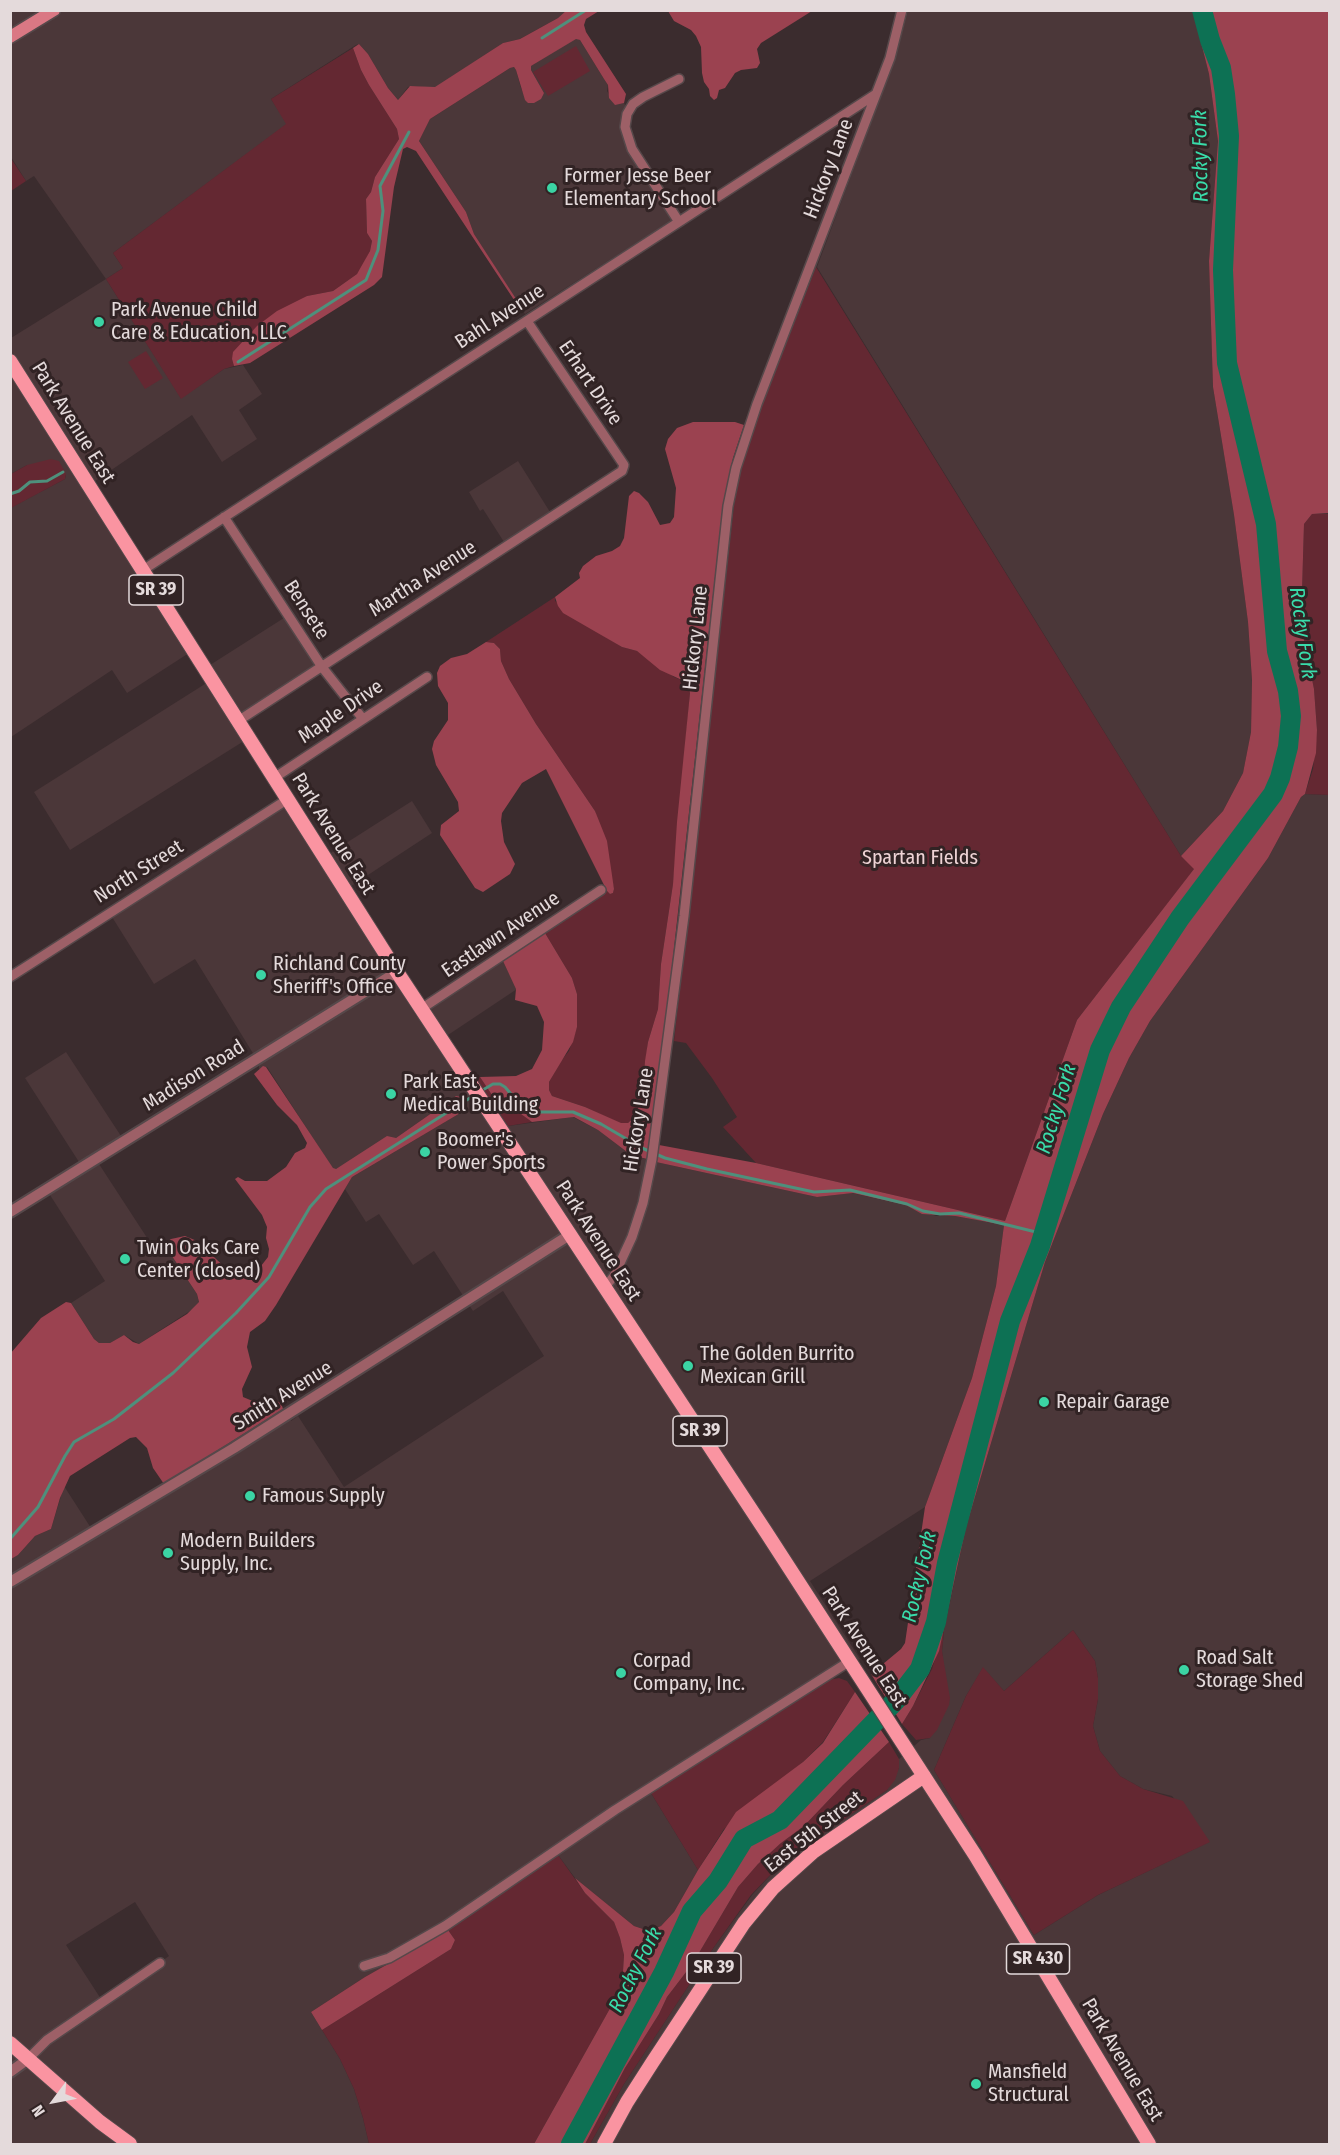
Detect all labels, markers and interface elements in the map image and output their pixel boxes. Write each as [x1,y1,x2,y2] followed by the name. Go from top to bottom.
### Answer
[1188,109,1214,203] water label: Rocky Fork
[799,116,859,222] street label: Hickory Lane
[564,164,716,211] place label: Former Jesse Beer Elementary School
[545,181,559,195] marker: Former Jesse Beer Elementary School
[451,279,549,355] street label: Bahl Avenue
[111,298,287,345] place label: Park Avenue Child Care & Education, LLC
[92,315,106,329] marker: Park Avenue Child Care & Education, LLC
[553,336,627,430] street label: Erhart Drive
[26,358,120,488] street label: Park Avenue East
[365,536,481,622] street label: Martha Avenue
[129,575,183,605] road number: SR 39
[278,576,334,644] street label: Bensete
[679,585,713,691] street label: Hickory Lane
[1283,585,1321,681] water label: Rocky Fork
[294,675,388,749] street label: Maple Drive
[286,769,380,899] street label: Park Avenue East
[90,835,188,909] street label: North Street
[862,846,978,870] park label: Spartan Fields
[438,887,564,983] street label: Eastlawn Avenue
[273,952,406,999] place label: Richland County Sheriff's Office
[254,968,268,982] marker: Richland County Sheriff's Office
[139,1035,249,1117] street label: Madison Road
[1031,1061,1083,1157] water label: Rocky Fork
[619,1066,659,1174] street label: Hickory Lane
[403,1070,538,1117] place label: Park East Medical Building
[384,1087,398,1101] marker: Park East Medical Building
[437,1128,545,1175] place label: Boomer's Power Sports
[418,1145,432,1159] marker: Boomer's Power Sports
[550,1176,646,1306] street label: Park Avenue East
[137,1236,260,1283] place label: Twin Oaks Care Center (closed)
[118,1252,132,1266] marker: Twin Oaks Care Center (closed)
[700,1342,855,1389] place label: The Golden Burrito Mexican Grill
[229,1356,337,1436] street label: Smith Avenue
[681,1359,695,1373] marker: The Golden Burrito Mexican Grill
[1056,1390,1170,1414] place label: Repair Garage
[1037,1395,1051,1409] marker: Repair Garage
[673,1416,727,1446] road number: SR 39
[262,1484,385,1508] place label: Famous Supply
[243,1489,257,1503] marker: Famous Supply
[180,1529,315,1576] place label: Modern Builders Supply, Inc.
[897,1529,943,1625] water label: Rocky Fork
[161,1546,175,1560] marker: Modern Builders Supply, Inc.
[816,1582,912,1712] street label: Park Avenue East
[1196,1646,1303,1693] place label: Road Salt Storage Shed
[633,1649,745,1696] place label: Corpad Company, Inc.
[1177,1663,1191,1677] marker: Road Salt Storage Shed
[614,1666,628,1680] marker: Corpad Company, Inc.
[760,1786,868,1878] street label: East 5th Street
[604,1923,668,2017] water label: Rocky Fork
[1006,1944,1070,1974] road number: SR 430
[687,1953,741,1983] road number: SR 39
[1076,1994,1168,2126] street label: Park Avenue East
[988,2060,1069,2107] place label: Mansfield Structural
[24,2071,84,2131] north arrow
[969,2077,983,2091] marker: Mansfield Structural
[28,2102,49,2120] text: N

